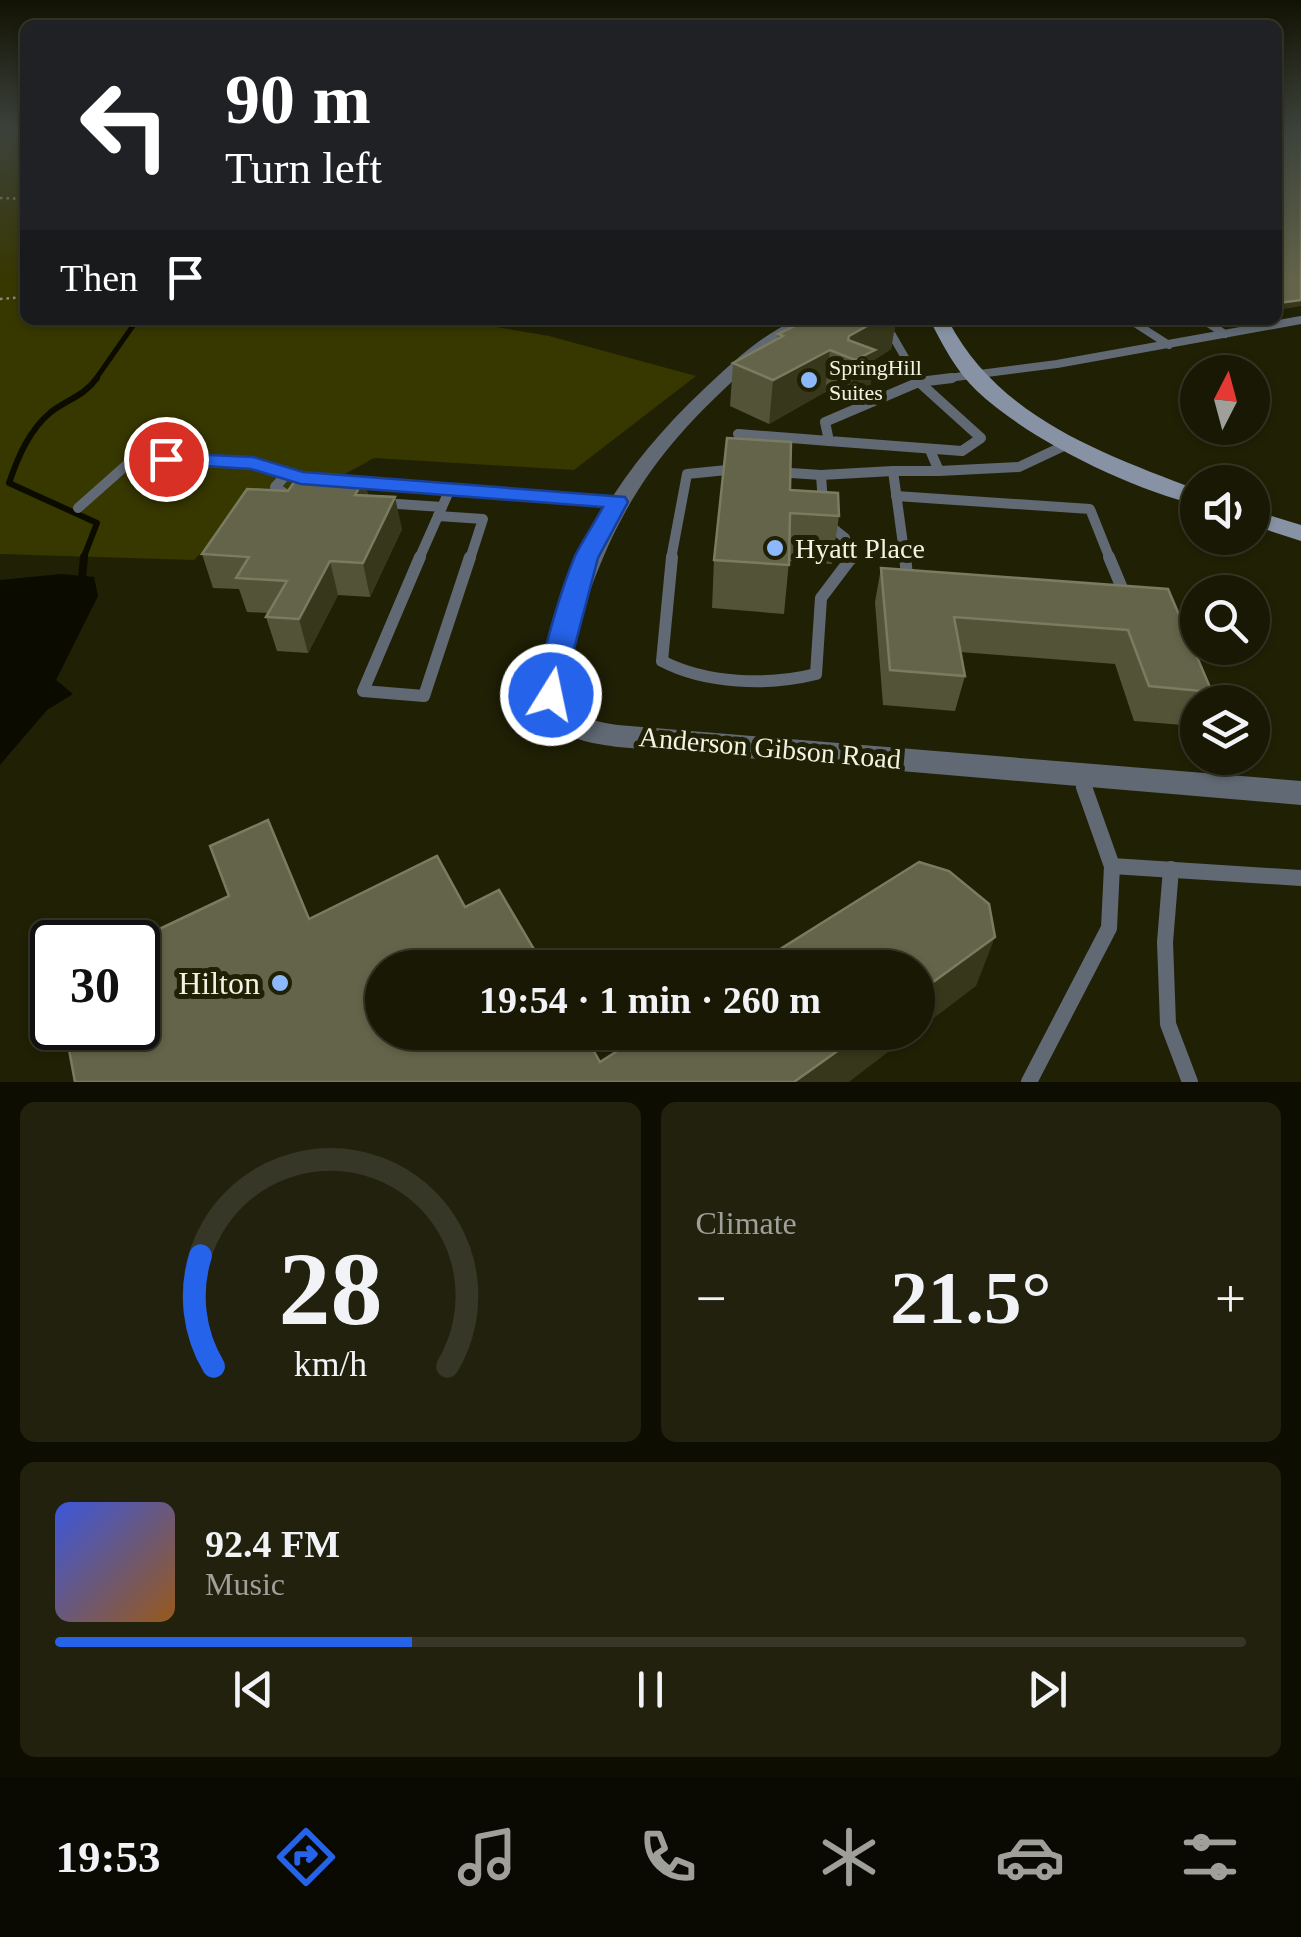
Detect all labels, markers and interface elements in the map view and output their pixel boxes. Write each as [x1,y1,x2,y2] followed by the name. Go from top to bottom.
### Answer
[60,60,190,190] icon: left
[225,61,371,138] text: 90 m
[225,143,382,193] text: Turn left
[158,250,213,305] icon: arrive
[60,257,138,299] text: Then
[829,355,922,405] place label: SpringHill Suites
[1180,355,1270,445] north arrow
[1180,355,1270,775] map controls
[798,369,820,391] marker: SpringHill Suites
[124,417,209,502] pin
[139,432,194,487] icon: arrive
[1180,465,1270,555] button: sound
[795,533,925,564] place label: Hyatt Place
[764,537,786,559] marker: Hyatt Place
[1180,575,1270,665] button: search
[499,643,603,747] position arrow
[1180,685,1270,775] button: layers
[638,721,902,775] street label: Anderson Gibson Road
[30,920,160,1050] speed limit sign: 30
[178,965,260,1001] place label: Hilton
[269,972,291,994] marker: Hilton
[479,979,821,1021] text: 19:54 · 1 min · 260 m
[696,1205,797,1241] text: Climate
[278,1231,382,1346] text: 28
[890,1256,1051,1339] text: 21.5°
[696,1268,727,1329] text: −
[1215,1268,1246,1329] text: +
[294,1344,367,1384] text: km/h
[205,1523,340,1565] text: 92.4 FM
[205,1566,285,1602] text: Music
[226,1662,281,1717] icon: previous
[623,1662,678,1717] icon: pause
[1020,1662,1075,1717] icon: next
[271,1822,341,1892] icon: directions
[452,1822,522,1892] icon: music
[633,1822,703,1892] icon: phone
[814,1822,884,1892] icon: climate
[995,1822,1065,1892] icon: car
[1175,1822,1245,1892] icon: filters
[55,1832,160,1882] text: 19:53

